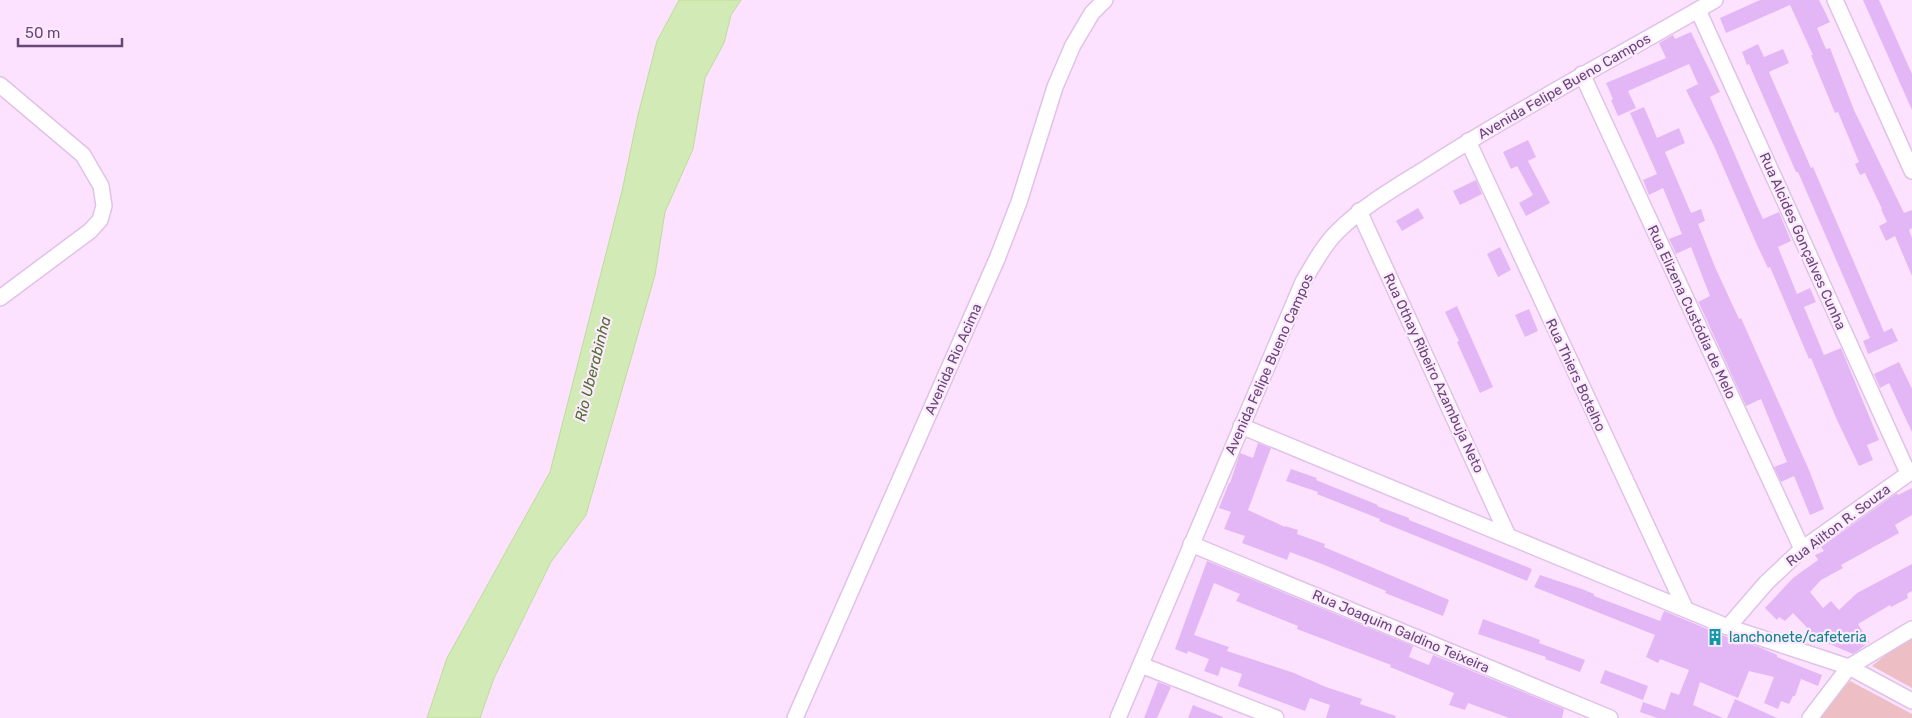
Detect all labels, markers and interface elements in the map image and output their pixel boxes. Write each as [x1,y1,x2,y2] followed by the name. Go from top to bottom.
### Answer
[18,15,121,47] scale bar
[25,24,60,42] text: 50 m
[1475,30,1654,143] street label: Avenida Felipe Bueno Campos
[1756,150,1849,333] street label: Rua Alcides Gonçalves Cunha
[1644,223,1739,402] street label: Rua Elizena Custódia de Melo
[1222,271,1317,457] street label: Avenida Felipe Bueno Campos
[1380,271,1487,476] street label: Rua Othay Ribeiro Azambuja Neto
[921,301,986,417] street label: Avenida Rio Acima
[571,314,615,423] water label: Rio Uberabinha
[1542,316,1609,434] street label: Rua Thiers Botelho
[1783,481,1894,570] street label: Rua Ailton R. Souza
[1310,586,1492,677] street label: Rua Joaquim Galdino Teixeira
[1705,627,1725,647] building icon: lanchonete/cafeteria
[1729,629,1867,646] place label: lanchonete/cafeteria

